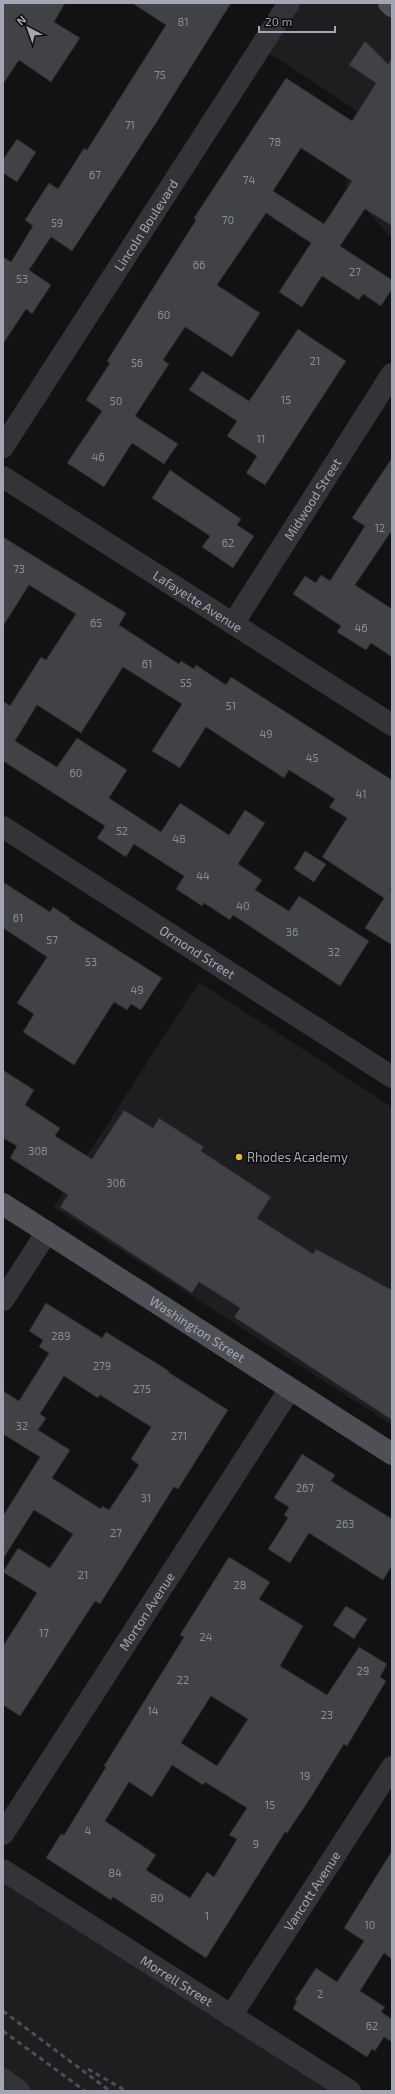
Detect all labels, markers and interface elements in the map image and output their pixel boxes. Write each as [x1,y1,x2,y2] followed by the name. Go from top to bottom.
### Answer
[8,8,48,48] north arrow
[259,8,335,34] scale bar
[14,13,28,28] text: N
[265,14,292,28] text: 20 m
[177,15,189,28] house number: 81
[154,68,166,81] house number: 75
[125,118,135,131] house number: 71
[269,135,281,148] house number: 78
[89,168,101,181] house number: 67
[243,173,255,186] house number: 74
[111,176,181,274] street label: Lincoln Boulevard
[222,213,234,226] house number: 70
[51,216,63,229] house number: 59
[193,258,205,271] house number: 66
[349,265,361,278] house number: 27
[16,272,28,285] house number: 53
[158,308,170,321] house number: 60
[310,354,320,367] house number: 21
[131,356,143,369] house number: 56
[281,393,291,406] house number: 15
[110,394,122,407] house number: 50
[257,432,265,445] house number: 11
[91,450,105,463] house number: 46
[280,455,344,543] street label: Midwood Street
[375,521,385,534] house number: 12
[222,536,234,549] house number: 62
[13,562,25,575] house number: 73
[150,567,245,636] street label: Lafayette Avenue
[90,616,102,629] house number: 65
[354,621,368,634] house number: 46
[142,657,152,670] house number: 61
[180,676,192,689] house number: 55
[226,699,236,712] house number: 51
[259,727,273,740] house number: 49
[306,751,318,764] house number: 45
[70,766,82,779] house number: 60
[355,787,367,800] house number: 41
[116,824,128,837] house number: 52
[172,832,186,845] house number: 48
[196,869,210,882] house number: 44
[236,899,250,912] house number: 40
[13,911,23,924] house number: 61
[157,922,238,982] street label: Ormond Street
[286,925,298,938] house number: 36
[46,933,58,946] house number: 57
[328,945,340,958] house number: 32
[85,955,97,968] house number: 53
[130,983,144,996] house number: 49
[28,1144,48,1157] house number: 308
[247,1149,348,1165] place label: Rhodes Academy
[234,1152,244,1162] marker: Rhodes Academy
[106,1176,126,1189] house number: 306
[147,1292,248,1366] street label: Washington Street
[51,1329,71,1342] house number: 289
[93,1359,111,1372] house number: 279
[133,1382,151,1395] house number: 275
[16,1419,28,1432] house number: 32
[171,1429,187,1442] house number: 271
[296,1481,314,1494] house number: 267
[141,1491,151,1504] house number: 31
[336,1517,354,1530] house number: 263
[110,1526,122,1539] house number: 27
[78,1568,88,1581] house number: 21
[115,1569,178,1653] street label: Morton Avenue
[234,1578,246,1591] house number: 28
[39,1626,49,1639] house number: 17
[200,1630,213,1643] house number: 24
[357,1664,369,1677] house number: 29
[177,1673,189,1686] house number: 22
[147,1704,159,1717] house number: 14
[321,1708,333,1721] house number: 23
[300,1769,310,1782] house number: 19
[265,1798,275,1811] house number: 15
[85,1824,92,1837] house number: 4
[253,1837,259,1850] house number: 9
[280,1848,344,1934] street label: Vancott Avenue
[108,1866,122,1879] house number: 84
[150,1891,164,1904] house number: 80
[205,1909,209,1922] house number: 1
[364,1918,376,1931] house number: 10
[138,1952,216,2010] street label: Morrell Street
[317,1987,323,2000] house number: 2
[366,2019,378,2032] house number: 62

